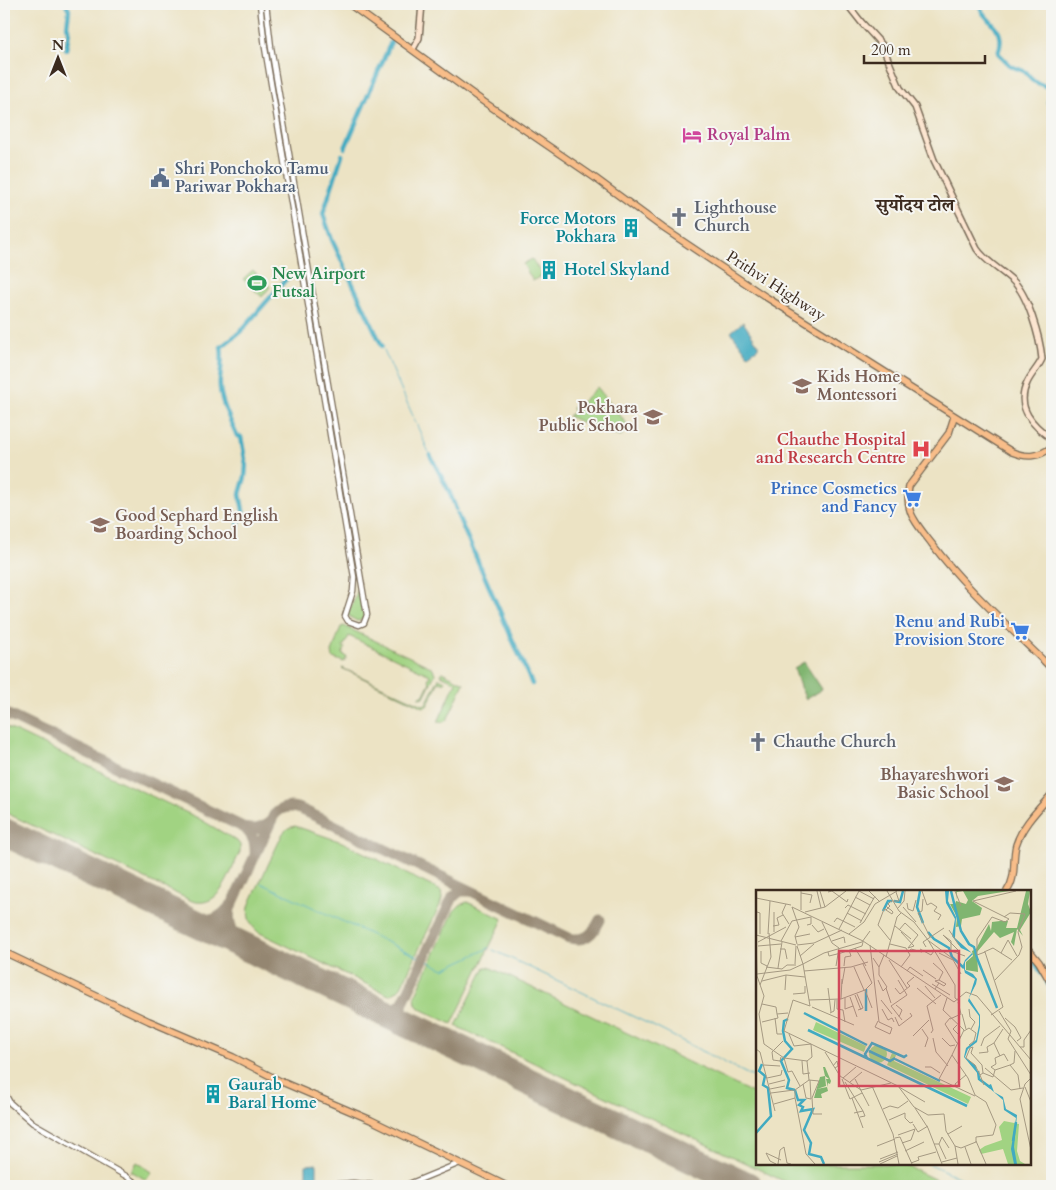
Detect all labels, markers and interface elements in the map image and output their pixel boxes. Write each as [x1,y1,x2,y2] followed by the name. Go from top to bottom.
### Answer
[32,32,82,82] north arrow
[864,32,985,64] scale bar
[52,36,64,55] text: N
[871,40,911,60] text: 200 m
[681,124,703,146] hotel icon: Royal Palm
[707,124,790,146] place label: Royal Palm
[175,158,329,198] place label: Shri Ponchoko Tamu Pariwar Pokhara
[149,167,171,189] public building icon: Shri Ponchoko Tamu Pariwar Pokhara
[874,193,956,218] district label: सुर्योदय टोल
[694,197,777,237] place label: Lighthouse Church
[668,206,690,228] church icon: Lighthouse Church
[520,208,616,248] place label: Force Motors Pokhara
[620,217,642,239] building icon: Force Motors Pokhara
[722,246,830,327] street label: Prithvi Highway
[538,259,560,281] building icon: Hotel Skyland
[564,259,670,281] place label: Hotel Skyland
[272,263,365,303] place label: New Airport Futsal
[246,272,268,294] sports icon: New Airport Futsal
[817,366,901,406] place label: Kids Home Montessori
[791,375,813,397] school or university icon: Kids Home Montessori
[539,397,638,437] place label: Pokhara Public School
[642,406,664,428] school or university icon: Pokhara Public School
[756,429,906,469] place label: Chauthe Hospital and Research Centre
[910,438,932,460] hospital icon: Chauthe Hospital and Research Centre
[770,478,897,518] place label: Prince Cosmetics and Fancy
[901,487,923,509] supermarket icon: Prince Cosmetics and Fancy
[115,505,278,545] place label: Good Sephard English Boarding School
[89,514,111,536] school or university icon: Good Sephard English Boarding School
[894,611,1005,651] place label: Renu and Rubi Provision Store
[1009,620,1031,642] supermarket icon: Renu and Rubi Provision Store
[747,731,769,753] church icon: Chauthe Church
[773,731,896,753] place label: Chauthe Church
[880,764,989,804] place label: Bhayareshwori Basic School
[993,773,1015,795] school or university icon: Bhayareshwori Basic School
[756,890,1031,1165] inset map
[228,1074,317,1114] place label: Gaurab Baral Home
[202,1083,224,1105] building icon: Gaurab Baral Home

